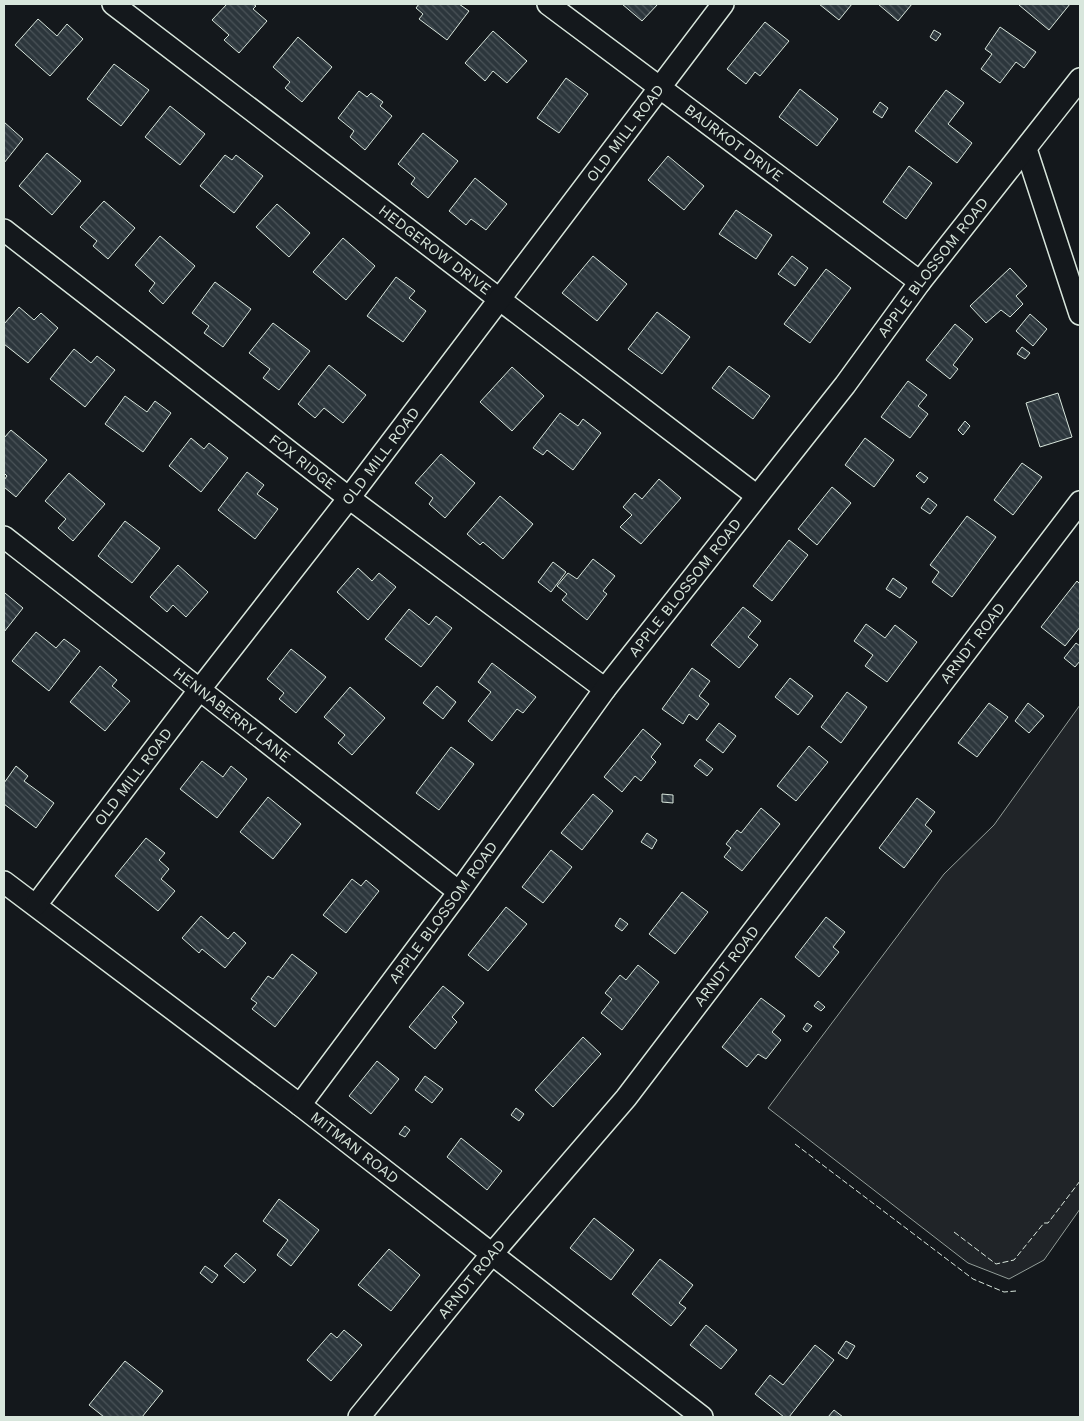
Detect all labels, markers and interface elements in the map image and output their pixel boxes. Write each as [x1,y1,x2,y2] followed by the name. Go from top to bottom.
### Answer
[583,81,668,186] street label: OLD MILL ROAD
[681,100,787,186] street label: BAURKOT DRIVE
[874,194,992,341] street label: APPLE BLOSSOM ROAD
[375,201,495,298] street label: HEDGEROW DRIVE
[338,404,423,508] street label: OLD MILL ROAD
[266,430,339,493] street label: FOX RIDGE
[625,515,745,661] street label: APPLE BLOSSOM ROAD
[936,599,1009,687] street label: ARNDT ROAD
[170,663,294,766] street label: HENNABERRY LANE
[91,724,176,829] street label: OLD MILL ROAD
[385,838,501,987] street label: APPLE BLOSSOM ROAD
[690,922,763,1010] street label: ARNDT ROAD
[307,1108,402,1187] street label: MITMAN ROAD
[434,1236,509,1322] street label: ARNDT ROAD

